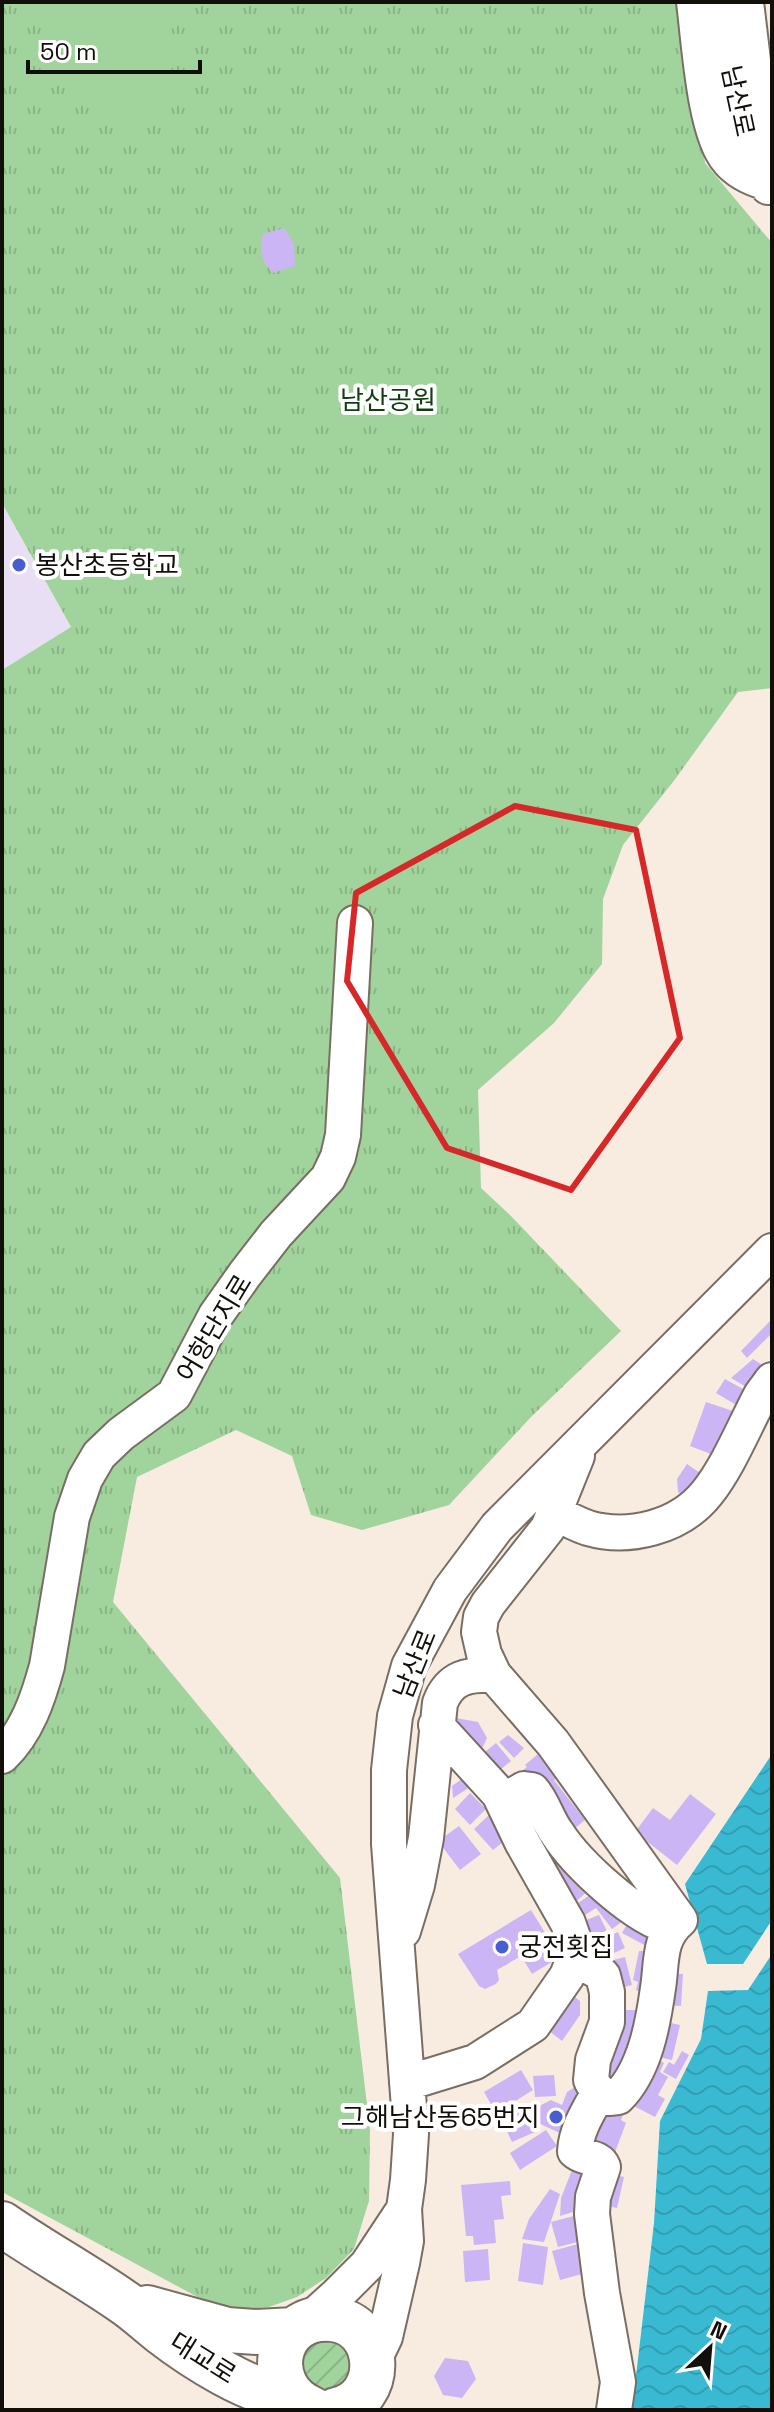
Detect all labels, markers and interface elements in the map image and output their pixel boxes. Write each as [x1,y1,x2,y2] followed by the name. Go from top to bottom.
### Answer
[28,24,200,74] scale bar
[40,36,97,67] text: 50 m
[714,62,762,140] street label: 남산로
[340,383,436,417] park label: 남산공원
[35,548,179,582] place label: 봉산초등학교
[10,556,28,574] marker: 봉산초등학교
[169,1268,259,1388] street label: 어항단지로
[386,1624,444,1704] street label: 남산로
[518,1930,614,1964] place label: 궁전횟집
[493,1938,511,1956] marker: 궁전횟집
[341,2100,540,2134] place label: 그해남산동65번지
[547,2108,565,2126] marker: 그해남산동65번지
[670,2308,750,2388] north arrow
[706,2314,732,2346] text: N
[164,2325,242,2391] street label: 대교로

